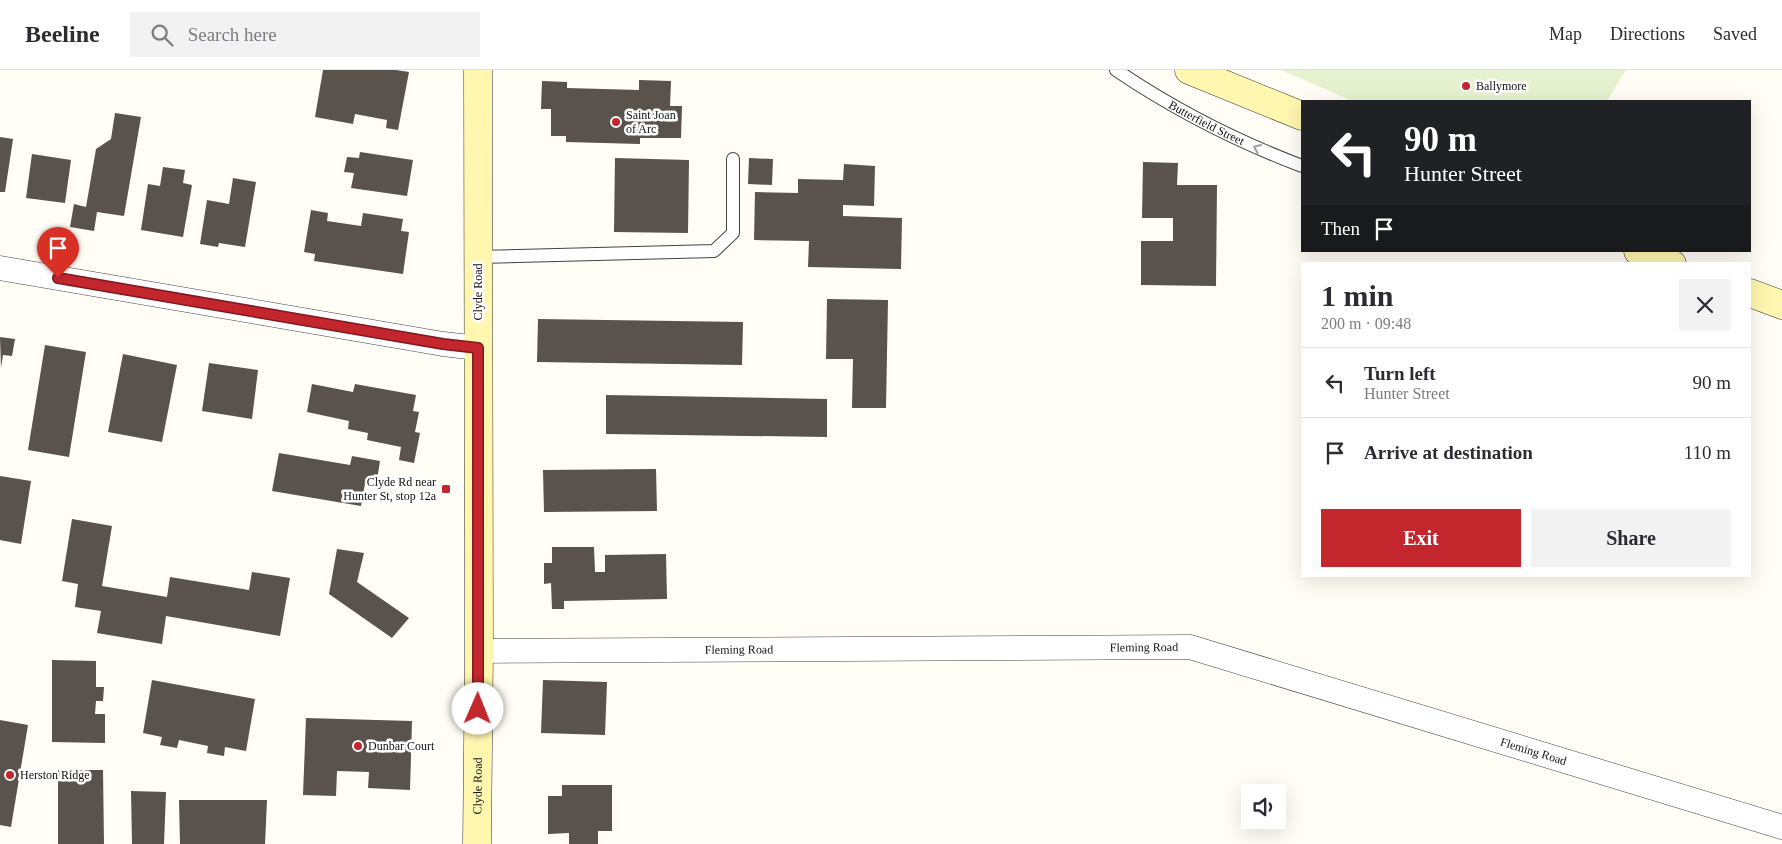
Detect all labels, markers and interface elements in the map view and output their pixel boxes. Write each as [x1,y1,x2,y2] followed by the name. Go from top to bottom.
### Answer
[130,12,480,57] search box
[25,21,100,47] text: Beeline
[148,21,176,49] icon: search
[188,24,277,45] text: Search here
[1549,24,1582,44] text: Map
[1610,24,1685,44] text: Directions
[1713,24,1757,44] text: Saved
[1476,79,1527,93] place label: Ballymore
[1460,80,1472,92] marker: Ballymore
[1166,98,1247,148] street label: Butterfield Street
[626,108,676,136] place label: Saint Joan of Arc
[610,116,622,128] marker: Saint Joan of Arc
[1321,120,1386,185] icon: left
[1404,120,1477,159] text: 90 m
[1253,144,1262,155] one-way arrow
[1404,161,1522,186] text: Hunter Street
[1370,215,1398,243] icon: arrive
[1321,218,1360,239] text: Then
[37,227,79,278] pin
[44,234,72,262] icon: arrive
[471,264,485,321] street label: Clyde Road
[1321,279,1394,312] text: 1 min
[1679,279,1731,331] button: close
[1321,315,1411,332] text: 200 m · 09:48
[1364,363,1436,384] text: Turn left
[1321,369,1349,397] icon: left
[1692,372,1731,393] text: 90 m
[1364,385,1450,402] text: Hunter Street
[1321,439,1349,467] icon: arrive
[1364,442,1533,463] text: Arrive at destination
[1684,442,1731,463] text: 110 m
[343,475,437,503] place label: Clyde Rd near Hunter St, stop 12a
[440,483,452,495] marker: Clyde Rd near Hunter St, stop 12a
[1321,509,1521,567] button: Exit
[1531,509,1731,567] button: Share
[1110,640,1178,654] street label: Fleming Road
[705,642,773,657] street label: Fleming Road
[451,682,503,734] position arrow
[1499,735,1568,768] street label: Fleming Road
[368,739,435,753] place label: Dunbar Court
[352,740,364,752] marker: Dunbar Court
[470,757,485,815] street label: Clyde Road
[20,768,90,782] place label: Herston Ridge
[4,769,16,781] marker: Herston Ridge
[1241,784,1286,829] map controls
[1241,784,1286,829] button: sound

